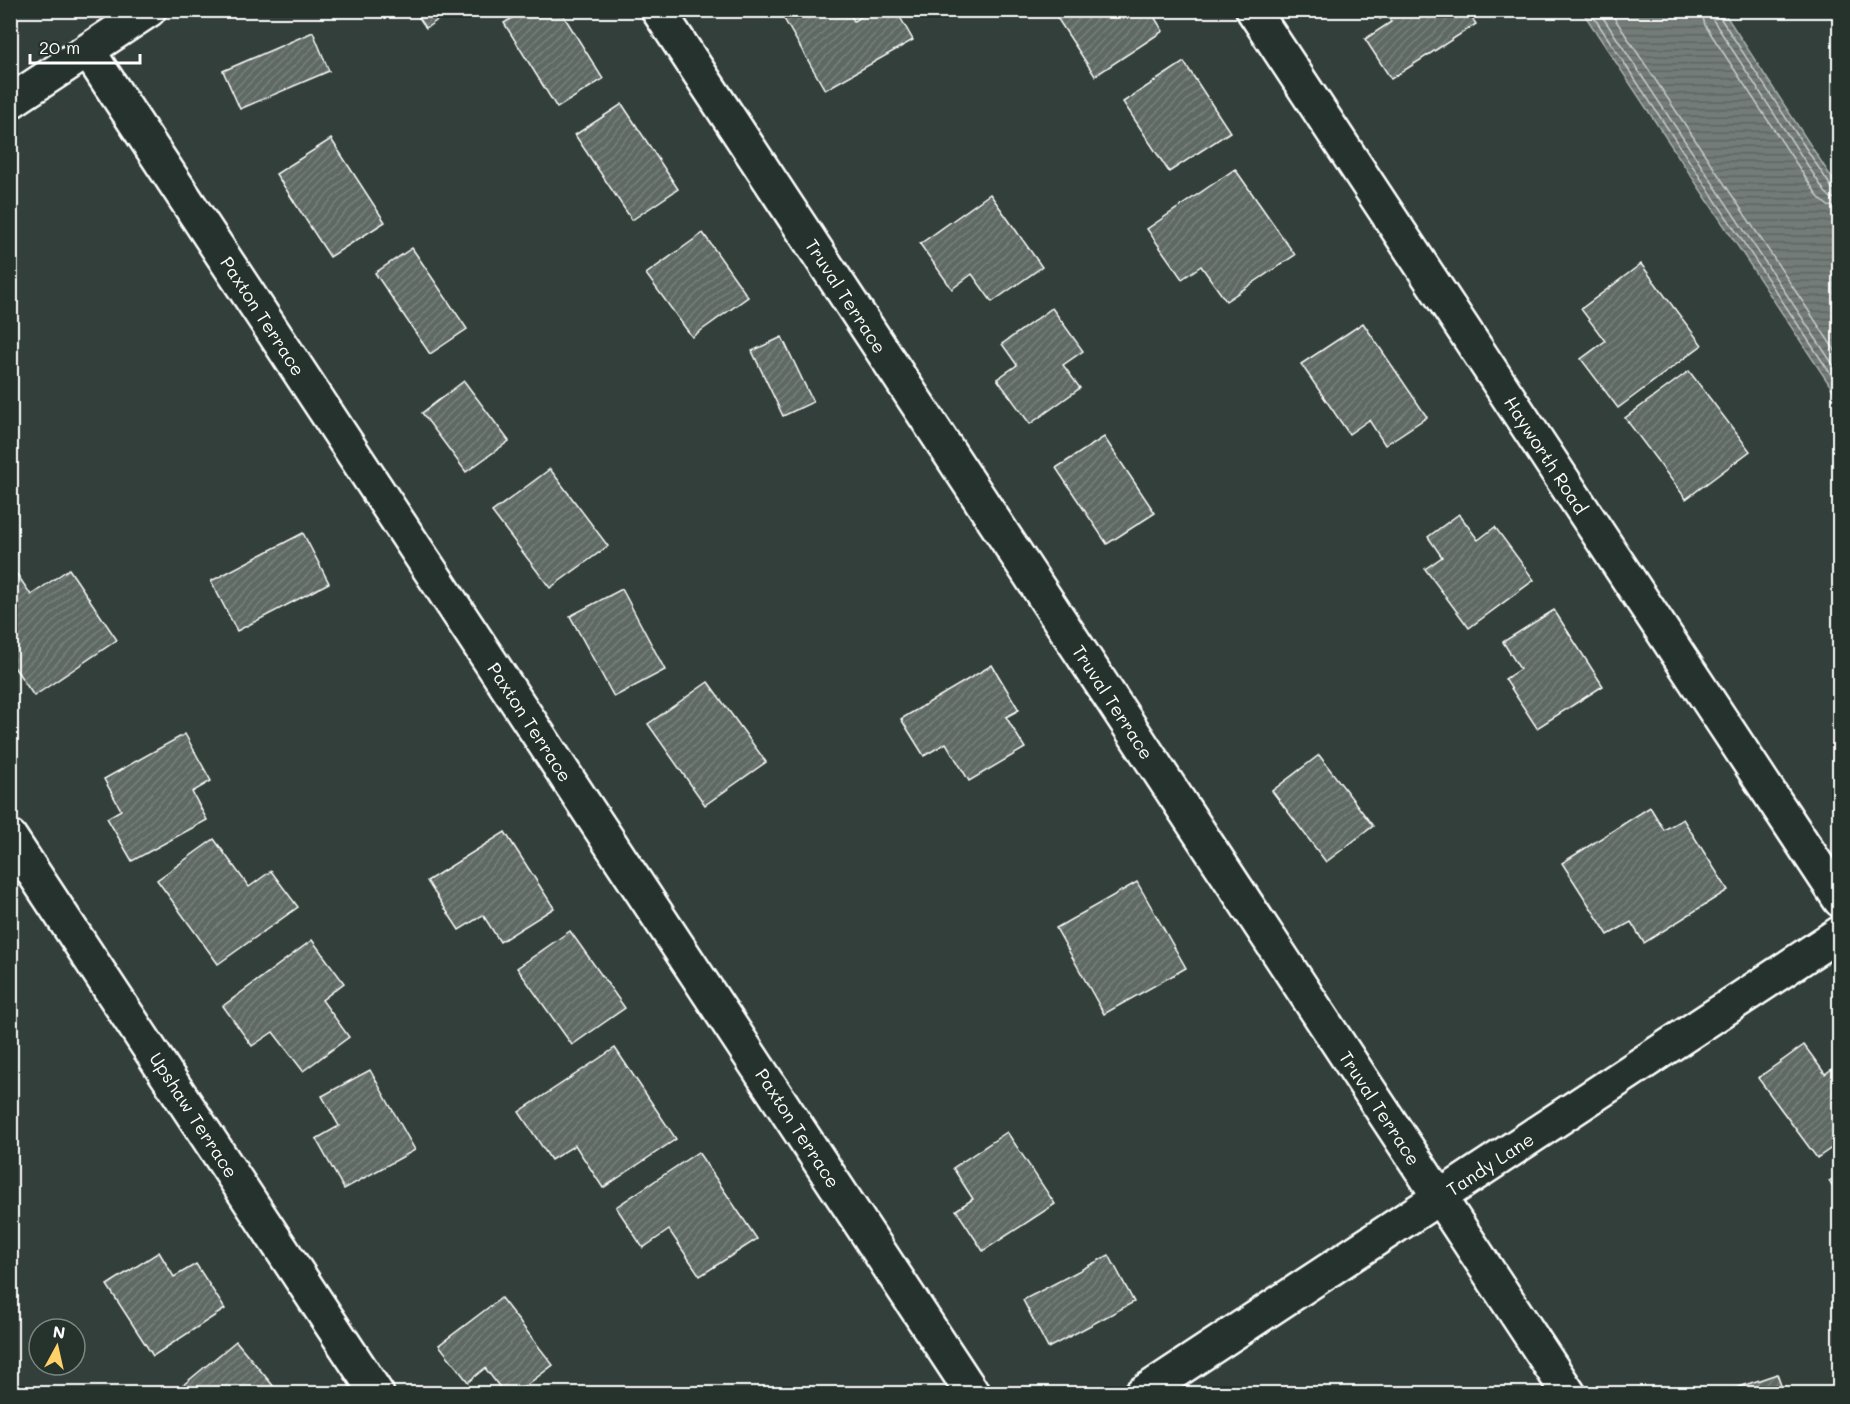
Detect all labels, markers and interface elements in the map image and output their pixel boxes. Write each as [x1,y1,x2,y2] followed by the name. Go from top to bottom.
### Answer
[30,27,140,65] scale bar
[39,35,80,59] text: 20 m
[800,234,892,358] street label: Truval Terrace
[215,252,311,380] street label: Paxton Terrace
[1499,392,1593,518] street label: Hayworth Road
[1067,640,1159,764] street label: Truval Terrace
[482,658,578,786] street label: Paxton Terrace
[1334,1046,1426,1170] street label: Truval Terrace
[144,1048,244,1182] street label: Upshaw Terrace
[750,1064,846,1192] street label: Paxton Terrace
[1442,1127,1538,1201] street label: Tandy Lane
[27,1317,87,1377] north arrow
[52,1320,67,1343] text: N

